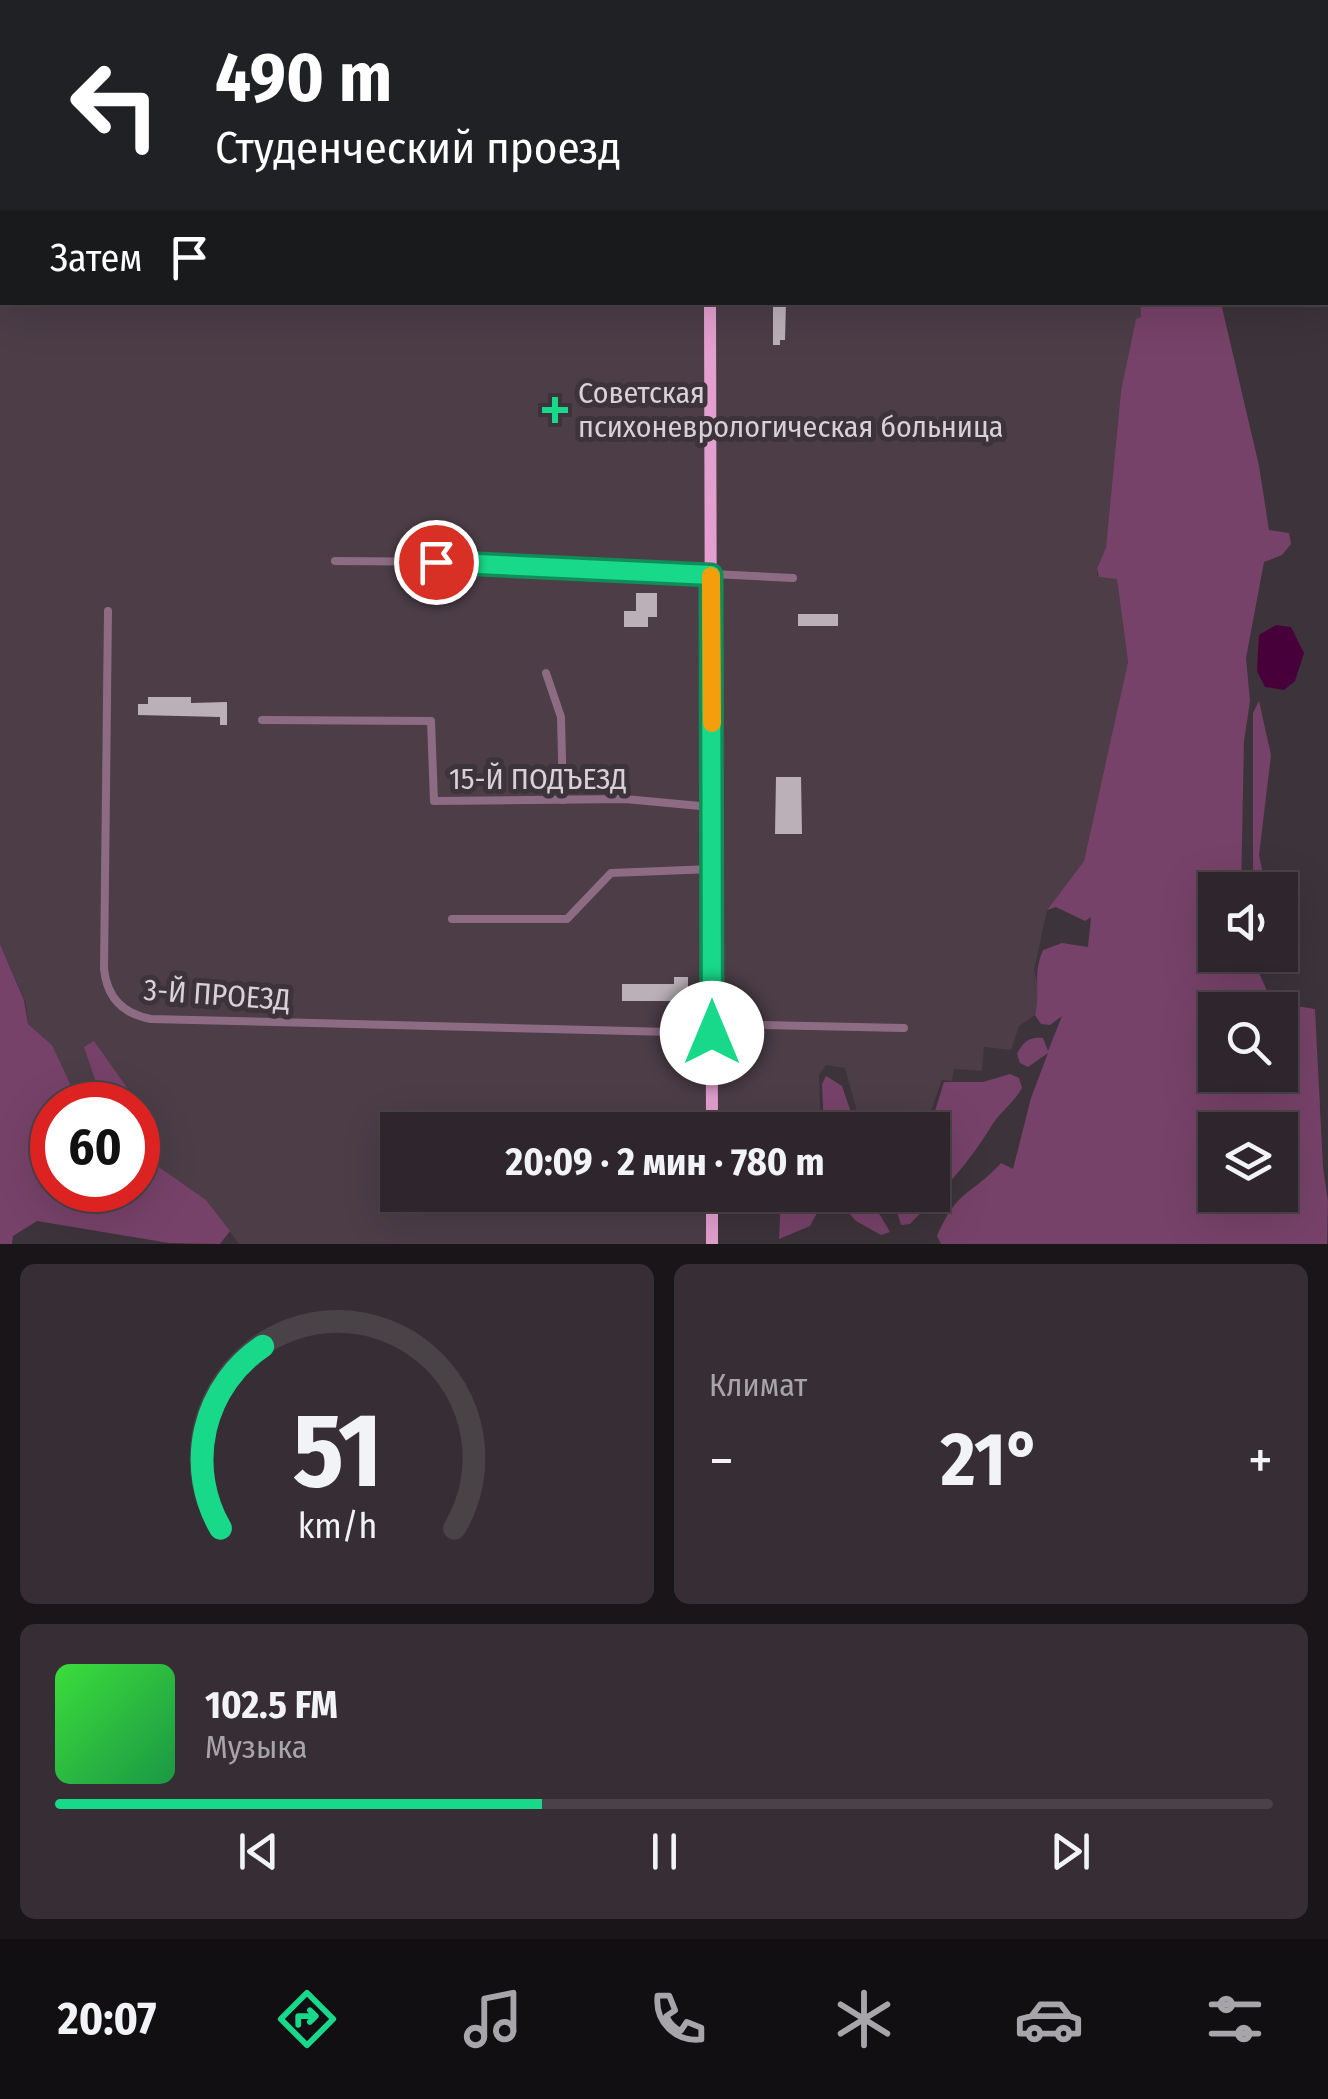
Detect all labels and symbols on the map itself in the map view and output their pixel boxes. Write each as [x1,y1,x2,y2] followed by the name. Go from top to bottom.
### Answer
[578,375,1004,445] place label: Советская психоневрологическая больница
[542,397,568,423] marker: Советская психоневрологическая больница
[394,520,479,605] pin
[449,761,627,797] street label: 15-Й ПОДЪЕЗД
[142,972,292,1018] street label: 3-Й ПРОЕЗД
[660,981,764,1085] position arrow
[30,1082,160,1212] speed limit sign: 60

